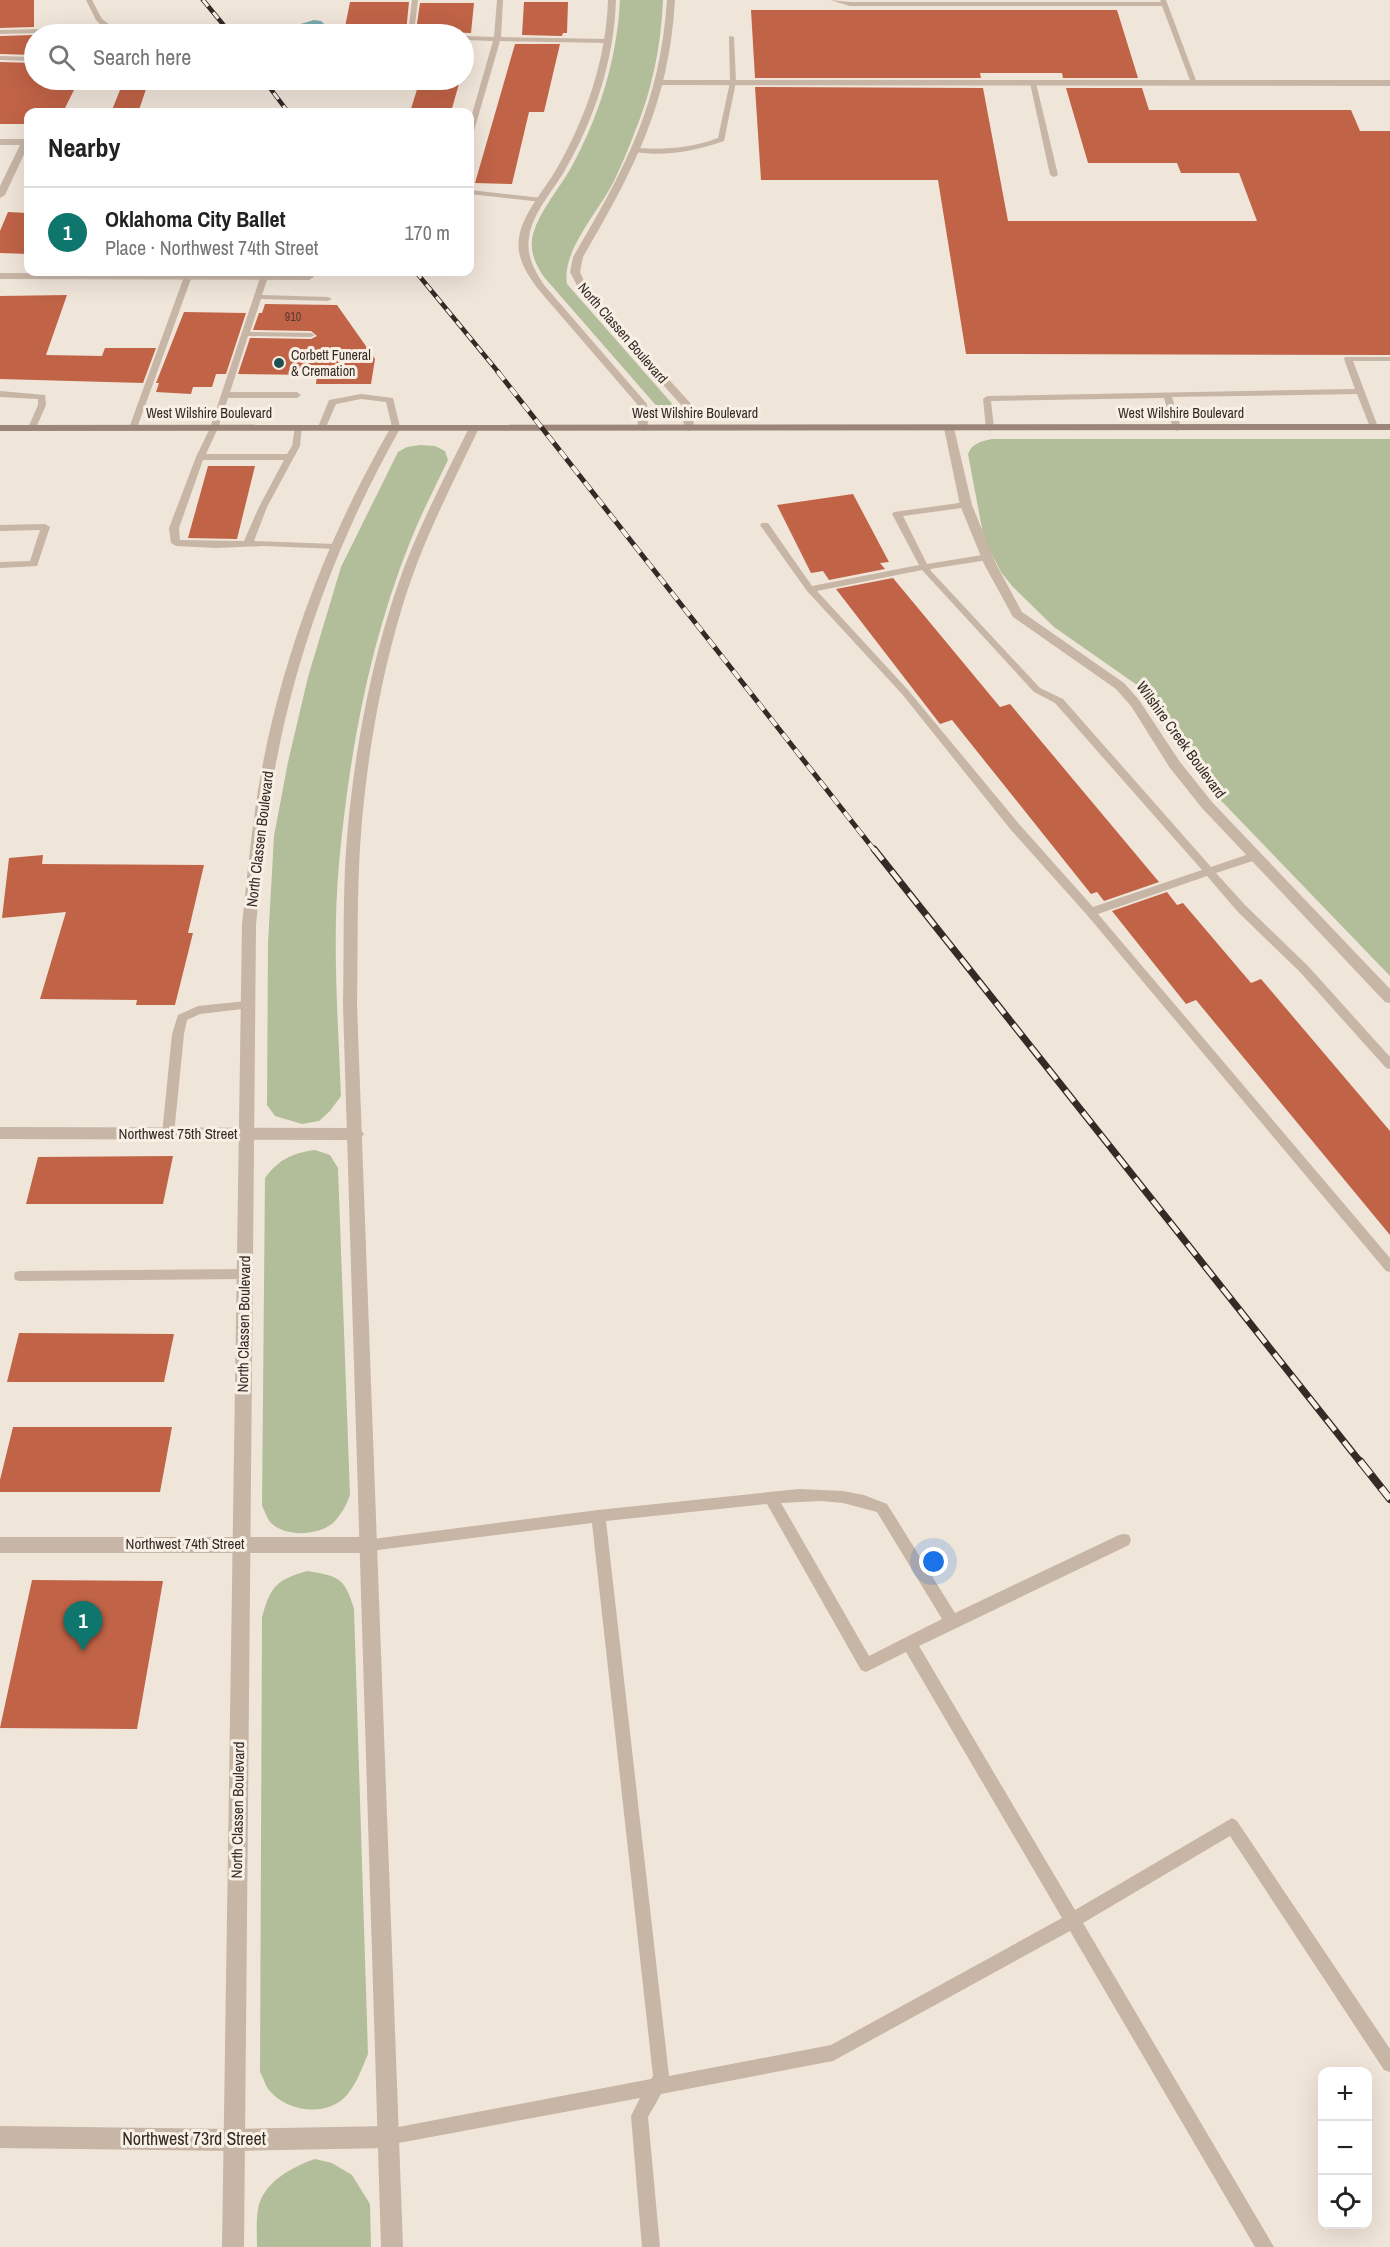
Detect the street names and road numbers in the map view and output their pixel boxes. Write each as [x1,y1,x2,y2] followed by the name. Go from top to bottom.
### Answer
[574,279,672,387] street label: North Classen Boulevard
[146,404,272,422] street label: West Wilshire Boulevard
[632,404,758,422] street label: West Wilshire Boulevard
[1118,404,1244,422] street label: West Wilshire Boulevard
[1132,677,1231,803] street label: Wilshire Creek Boulevard
[241,770,278,908] street label: North Classen Boulevard
[119,1123,238,1144] street label: Northwest 75th Street
[232,1255,255,1393] street label: North Classen Boulevard
[126,1533,245,1554] street label: Northwest 74th Street
[226,1741,249,1879] street label: North Classen Boulevard
[122,2126,266,2151] street label: Northwest 73rd Street

